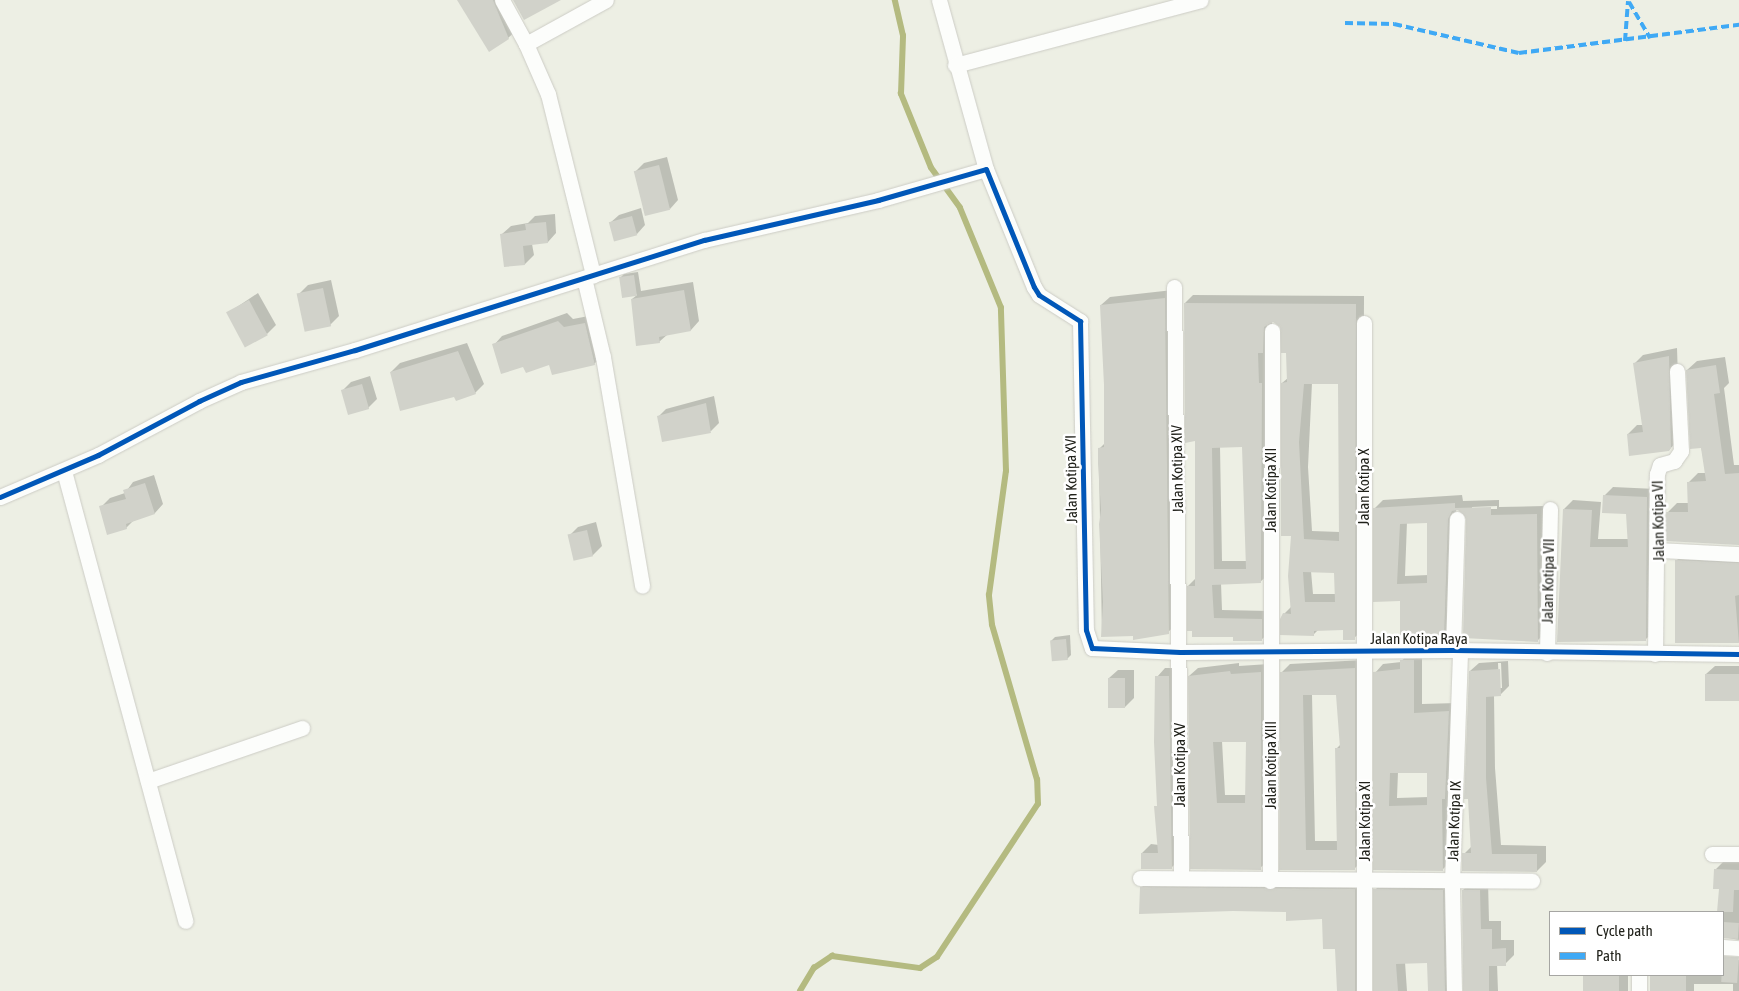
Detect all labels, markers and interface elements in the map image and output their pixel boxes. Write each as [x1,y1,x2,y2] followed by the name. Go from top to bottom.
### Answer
[1167,425,1187,513] street label: Jalan Kotipa XIV
[1061,435,1081,523] street label: Jalan Kotipa XVI
[1262,448,1280,532] street label: Jalan Kotipa XII
[1355,449,1373,525] street label: Jalan Kotipa X
[1648,480,1668,562] street label: Jalan Kotipa VI
[1538,538,1558,624] street label: Jalan Kotipa VII
[1370,630,1468,648] street label: Jalan Kotipa Raya
[1262,721,1280,809] street label: Jalan Kotipa XIII
[1171,723,1189,807] street label: Jalan Kotipa XV
[1444,780,1464,862] street label: Jalan Kotipa IX
[1356,781,1374,861] street label: Jalan Kotipa XI
[1549,911,1724,976] legend
[1596,922,1653,939] text: Cycle path
[1596,947,1622,964] text: Path

